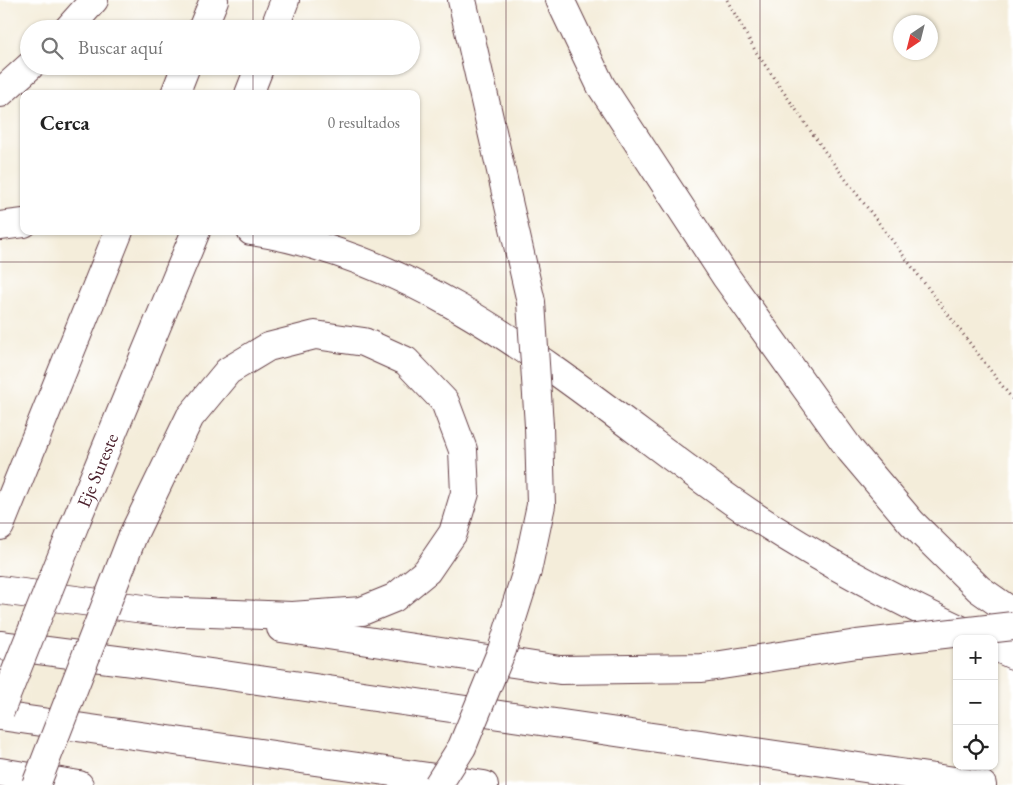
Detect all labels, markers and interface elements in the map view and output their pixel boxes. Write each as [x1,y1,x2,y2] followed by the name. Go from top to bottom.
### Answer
[893,15,938,60] north arrow
[20,20,420,75] search box
[38,34,66,62] icon: search
[78,35,163,60] text: Buscar aquí
[40,109,90,136] text: Cerca
[328,112,400,133] text: 0 resultados
[70,429,124,511] street label: Eje Sureste
[953,635,998,770] map controls
[953,635,998,680] button: +
[953,680,998,725] button: −
[953,725,998,770] button: locate

